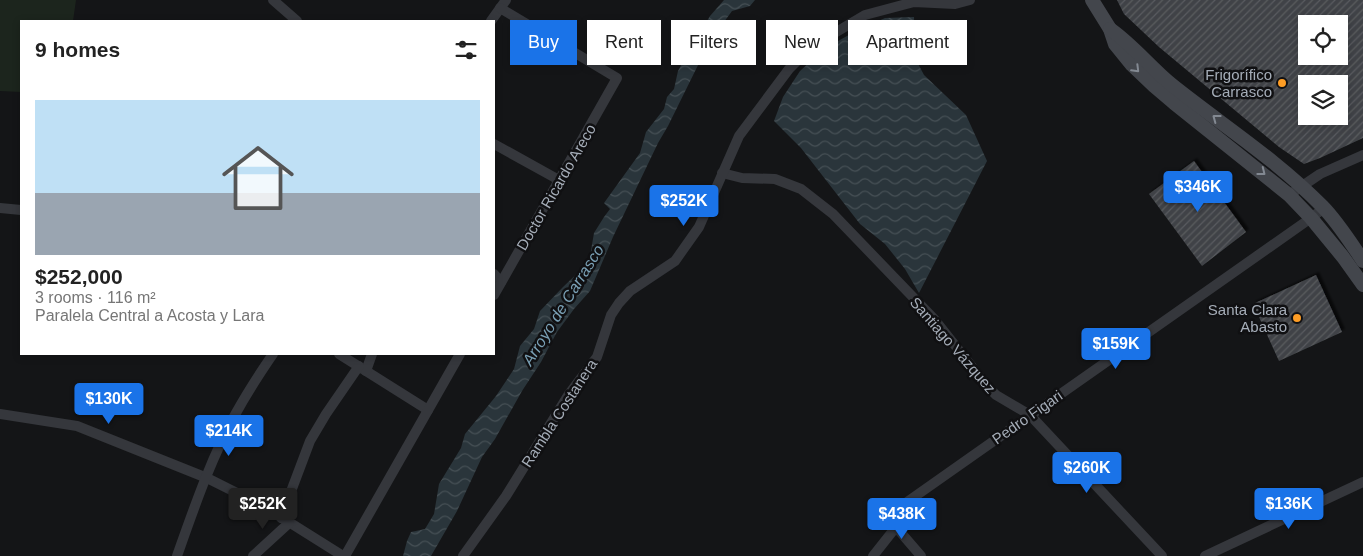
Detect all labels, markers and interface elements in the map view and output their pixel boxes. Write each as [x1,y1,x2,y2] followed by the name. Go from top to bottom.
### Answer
[1298,15,1348,125] map controls
[1298,15,1348,65] button: locate
[510,20,577,65] chip: Buy
[587,20,661,65] chip: Rent
[671,20,756,65] chip: Filters
[766,20,838,65] chip: New
[848,20,967,65] chip: Apartment
[452,36,480,64] icon: filters
[35,38,120,61] text: 9 homes
[1130,64,1139,73] one-way arrow
[1205,66,1272,100] place label: Frigorífico Carrasco
[1298,75,1348,125] button: layers
[1276,77,1288,89] marker: Frigorífico Carrasco
[1213,116,1222,124] one-way arrow
[513,121,599,253] street label: Doctor Ricardo Areco
[213,133,303,223] icon: home
[1256,166,1266,175] one-way arrow
[1163,170,1233,213] pin: $346K
[1174,178,1222,195] text: $346K
[649,184,719,227] pin: $252K
[660,192,708,209] text: $252K
[519,242,607,369] water label: Arroyo de Carrasco
[35,265,123,288] text: $252,000
[35,289,156,306] text: 3 rooms · 116 m²
[907,293,999,397] street label: Santiago Vázquez
[1208,301,1288,335] place label: Santa Clara Abasto
[35,307,264,324] text: Paralela Central a Acosta y Lara
[1291,312,1303,324] marker: Santa Clara Abasto
[1081,328,1151,370] pin: $159K
[1092,335,1140,352] text: $159K
[518,355,601,470] street label: Rambla Costanera
[74,382,144,425] pin: $130K
[989,387,1065,447] street label: Pedro Figari
[85,390,133,407] text: $130K
[194,414,264,457] pin: $214K
[205,422,253,439] text: $214K
[1052,452,1122,494] pin: $260K
[1063,459,1111,476] text: $260K
[228,488,298,530] pin: $252K
[1254,488,1324,530] pin: $136K
[239,495,287,512] text: $252K
[1265,495,1313,512] text: $136K
[867,498,937,540] pin: $438K
[878,505,926,522] text: $438K

